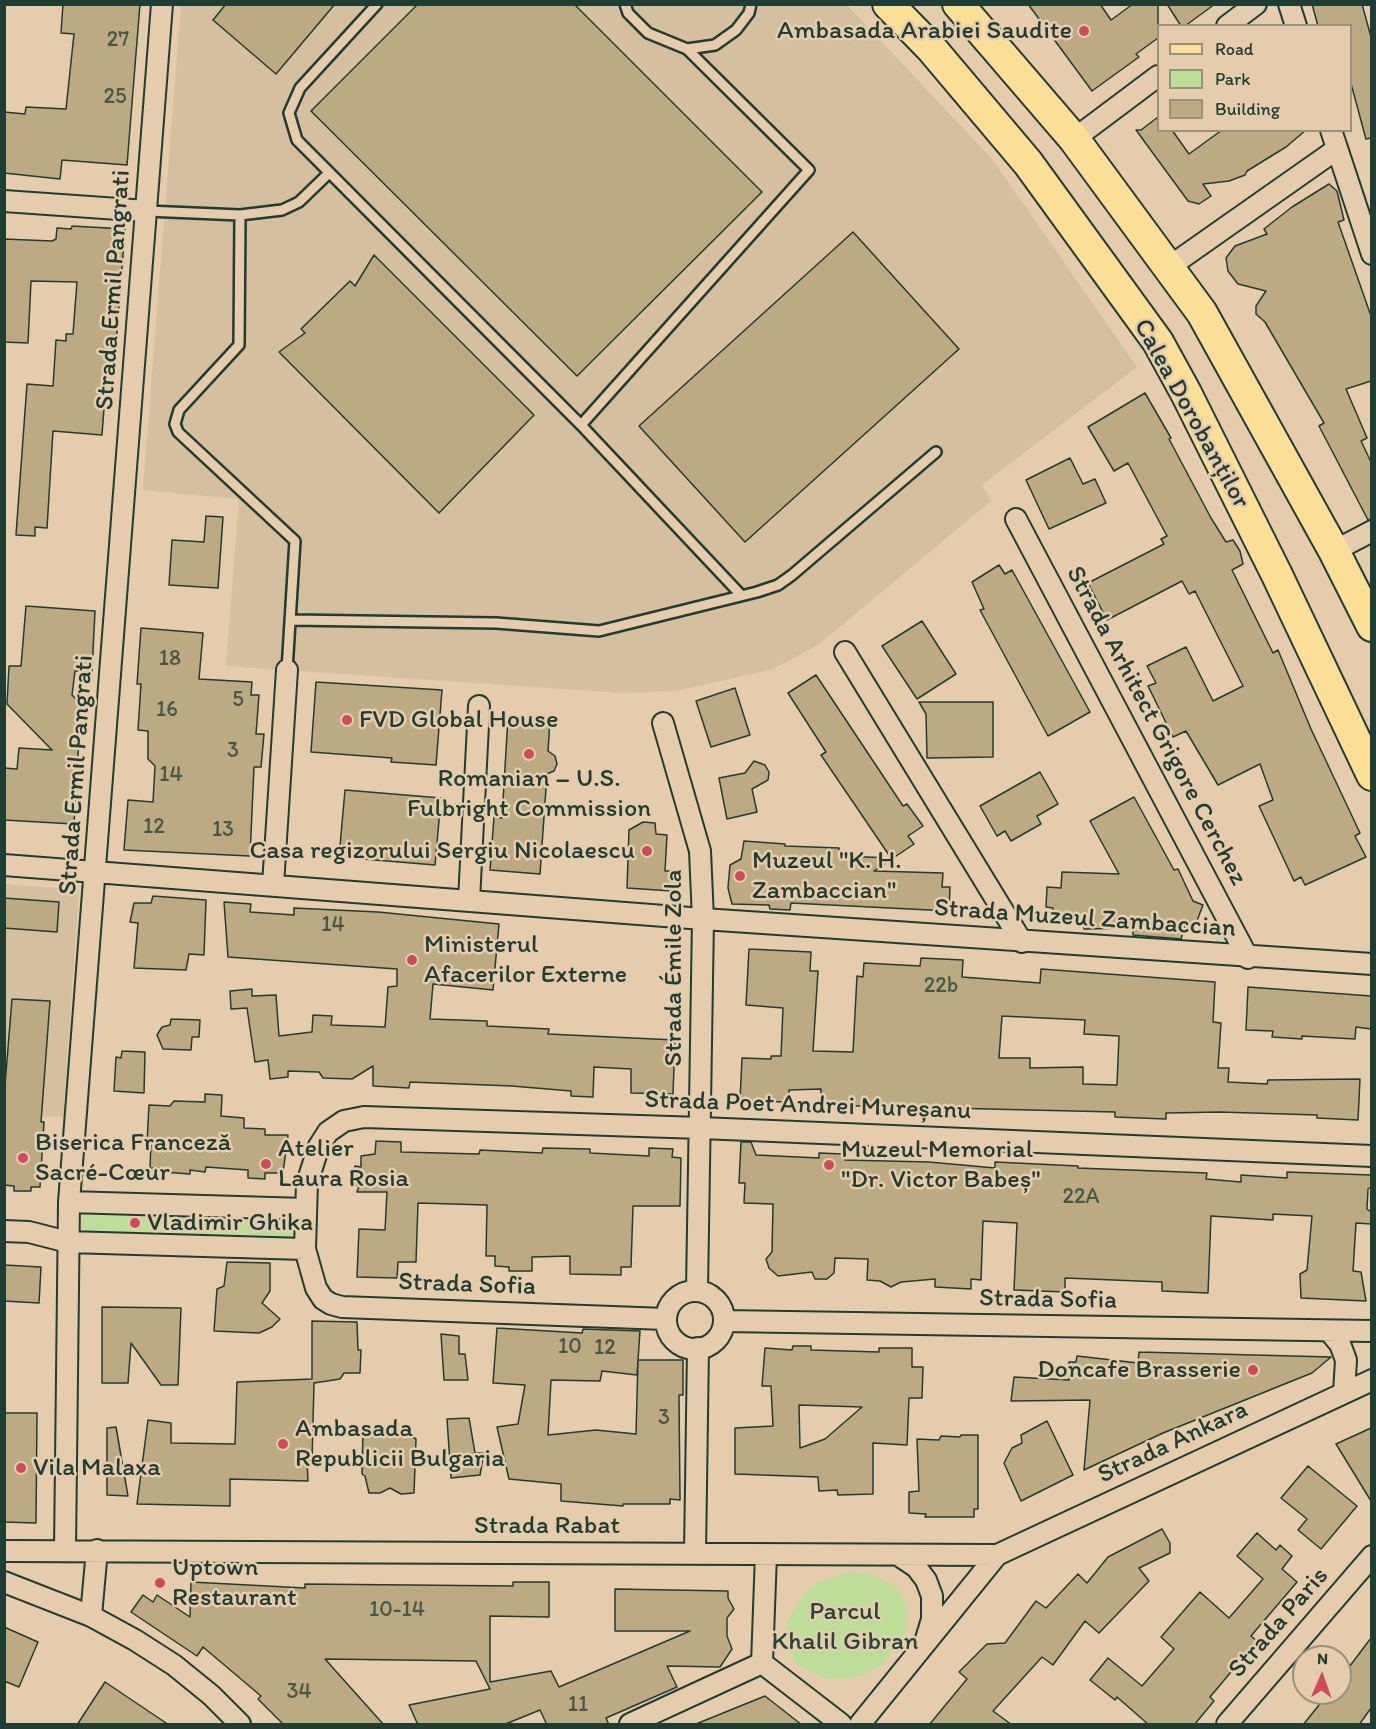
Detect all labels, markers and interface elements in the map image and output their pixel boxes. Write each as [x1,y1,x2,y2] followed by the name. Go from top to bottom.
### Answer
[777,15,1072,47] place label: Ambasada Arabiei Saudite
[1077,24,1091,38] marker: Ambasada Arabiei Saudite
[1157,24,1352,132] legend
[107,27,129,53] house number: 27
[1215,38,1254,60] text: Road
[1215,68,1250,90] text: Park
[103,84,127,110] house number: 25
[1215,98,1280,120] text: Building
[90,169,138,411] street label: Strada Ermil Pangrati
[1126,314,1256,514] street label: Calea Dorobanților
[1058,561,1254,891] street label: Strada Arhitect Grigore Cerchez
[159,646,181,672] house number: 18
[53,654,101,896] street label: Strada Ermil Pangrati
[232,687,244,713] house number: 5
[156,697,178,723] house number: 16
[359,704,558,736] place label: FVD Global House
[340,713,354,727] marker: FVD Global House
[227,738,239,764] house number: 3
[522,747,536,761] marker: Romanian – U.S. Fulbright Commission
[159,762,183,788] house number: 14
[407,763,651,825] place label: Romanian – U.S. Fulbright Commission
[143,814,165,840] house number: 12
[212,817,234,843] house number: 13
[249,835,635,867] place label: Casa regizorului Sergiu Nicolaescu
[640,844,654,858] marker: Casa regizorului Sergiu Nicolaescu
[752,845,902,906] place label: Muzeul "K. H. Zambaccian"
[658,869,690,1067] street label: Strada Émile Zola
[733,869,747,883] marker: Muzeul "K. H. Zambaccian"
[933,893,1237,945] street label: Strada Muzeul Zambaccian
[321,912,345,938] house number: 14
[424,929,627,990] place label: Ministerul Afacerilor Externe
[405,953,419,967] marker: Ministerul Afacerilor Externe
[924,973,958,999] house number: 22b
[644,1085,972,1127] street label: Strada Poet Andrei Mureșanu
[35,1127,231,1188] place label: Biserica Franceză Sacré-Cœur
[278,1133,409,1194] place label: Atelier Laura Rosia
[841,1134,1041,1196] place label: Muzeul Memorial "Dr. Victor Babeș"
[16,1151,30,1165] marker: Biserica Franceză Sacré-Cœur
[259,1157,273,1171] marker: Atelier Laura Rosia
[822,1158,836,1172] marker: Muzeul Memorial "Dr. Victor Babeș"
[1062,1184,1100,1210] house number: 22A
[147,1207,313,1239] place label: Vladimir Ghika
[128,1216,142,1230] marker: Vladimir Ghika
[398,1267,536,1303] street label: Strada Sofia
[979,1283,1117,1317] street label: Strada Sofia
[558,1334,582,1360] house number: 10
[594,1335,616,1361] house number: 12
[1037,1354,1241,1386] place label: Doncafe Brasserie
[1246,1363,1260,1377] marker: Doncafe Brasserie
[1093,1395,1253,1491] street label: Strada Ankara
[658,1405,670,1431] house number: 3
[295,1413,505,1474] place label: Ambasada Republicii Bulgaria
[276,1437,290,1451] marker: Ambasada Republicii Bulgaria
[33,1452,161,1484] place label: Vila Malaxa
[14,1461,28,1475] marker: Vila Malaxa
[474,1510,620,1542] street label: Strada Rabat
[172,1552,297,1613] place label: Uptown Restaurant
[1222,1561,1336,1685] street label: Strada Paris
[153,1576,167,1590] marker: Uptown Restaurant
[772,1596,918,1658] park label: Parcul Khalil Gibran
[369,1597,425,1623] house number: 10-14
[1292,1645,1352,1705] north arrow
[1317,1649,1328,1668] text: N
[286,1679,312,1705] house number: 34
[568,1692,588,1718] house number: 11

